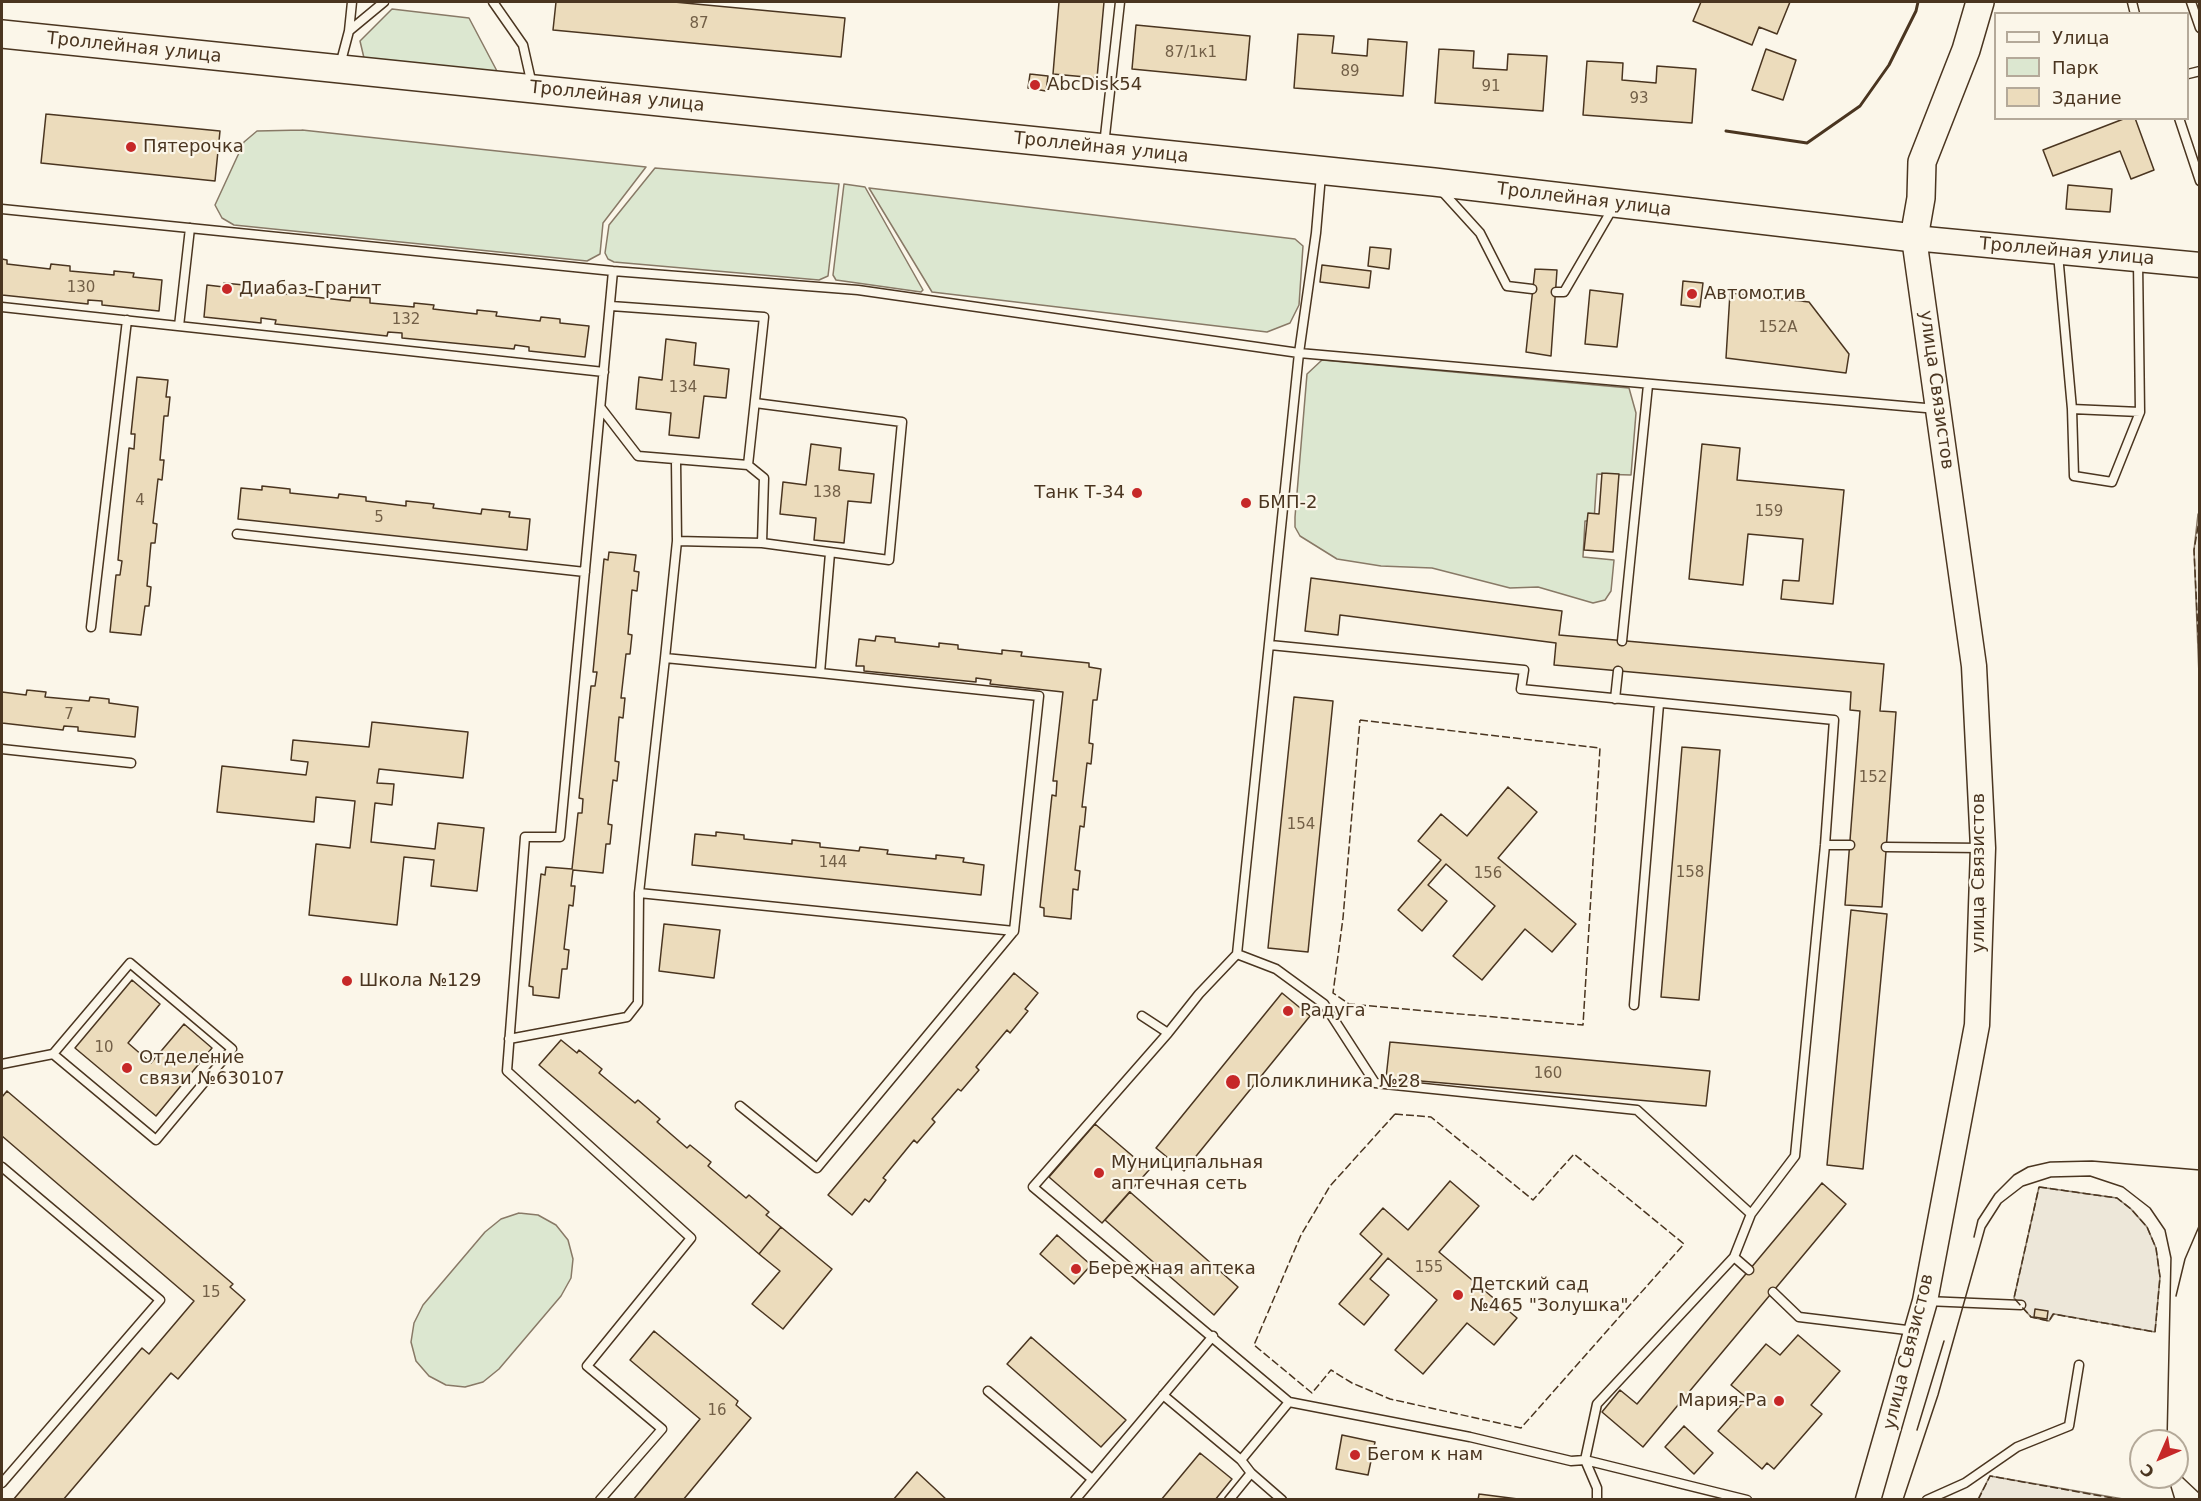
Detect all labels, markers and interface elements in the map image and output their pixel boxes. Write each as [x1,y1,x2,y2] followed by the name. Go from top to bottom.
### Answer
[1994,12,2189,120] legend
[689,15,709,33] house number: 87
[2052,27,2109,48] text: Улица
[46,28,222,68] street label: Троллейная улица
[1165,44,1217,62] house number: 87/1к1
[2052,57,2099,78] text: Парк
[1340,63,1360,81] house number: 89
[1047,74,1142,96] place label: AbcDisk54
[529,77,705,117] street label: Троллейная улица
[1028,78,1042,92] marker: AbcDisk54
[1481,78,1501,96] house number: 91
[2052,87,2122,108] text: Здание
[1629,90,1649,108] house number: 93
[1013,128,1189,168] street label: Троллейная улица
[143,136,244,158] place label: Пятерочка
[124,140,138,154] marker: Пятерочка
[1495,179,1673,221] street label: Троллейная улица
[1979,234,2155,270] street label: Троллейная улица
[239,278,381,300] place label: Диабаз-Гранит
[67,279,95,297] house number: 130
[220,282,234,296] marker: Диабаз-Гранит
[1704,283,1806,305] place label: Автомотив
[1685,287,1699,301] marker: Автомотив
[1914,309,1958,471] street label: улица Связистов
[392,311,420,329] house number: 132
[1759,319,1797,337] house number: 152А
[669,379,697,397] house number: 134
[1034,482,1125,504] place label: Танк Т-34
[813,484,841,502] house number: 138
[1130,486,1144,500] marker: Танк Т-34
[135,492,145,510] house number: 4
[1258,492,1317,514] place label: БМП-2
[1239,496,1253,510] marker: БМП-2
[1755,503,1783,521] house number: 159
[374,509,384,527] house number: 5
[64,706,74,724] house number: 7
[1859,769,1887,787] house number: 152
[1968,793,1990,953] street label: улица Связистов
[1287,816,1315,834] house number: 154
[819,854,847,872] house number: 144
[1676,864,1704,882] house number: 158
[1474,865,1502,883] house number: 156
[359,970,481,992] place label: Школа №129
[340,974,354,988] marker: Школа №129
[1300,1000,1365,1022] place label: Радуга
[1281,1004,1295,1018] marker: Радуга
[94,1039,114,1057] house number: 10
[139,1047,285,1090] place label: Отделение связи №630107
[120,1061,134,1075] marker: Отделение связи №630107
[1534,1065,1562,1083] house number: 160
[1246,1071,1421,1093] place label: Поликлиника №28
[1224,1073,1242,1091] marker: Поликлиника №28
[1111,1152,1263,1194] place label: Муниципальная аптечная сеть
[1092,1166,1106,1180] marker: Муниципальная аптечная сеть
[1088,1258,1256,1280] place label: Бережная аптека
[1415,1259,1443,1277] house number: 155
[1069,1262,1083,1276] marker: Бережная аптека
[1879,1272,1939,1432] street label: улица Связистов
[1470,1274,1628,1316] place label: Детский сад №465 "Золушка"
[201,1284,221,1302] house number: 15
[1451,1288,1465,1302] marker: Детский сад №465 "Золушка"
[1678,1390,1767,1412] place label: Мария-Ра
[1772,1394,1786,1408] marker: Мария-Ра
[707,1402,727,1420] house number: 16
[2129,1429,2189,1489] north arrow
[1367,1444,1483,1466] place label: Бегом к нам
[1348,1448,1362,1462] marker: Бегом к нам
[2136,1460,2158,1482] text: С

